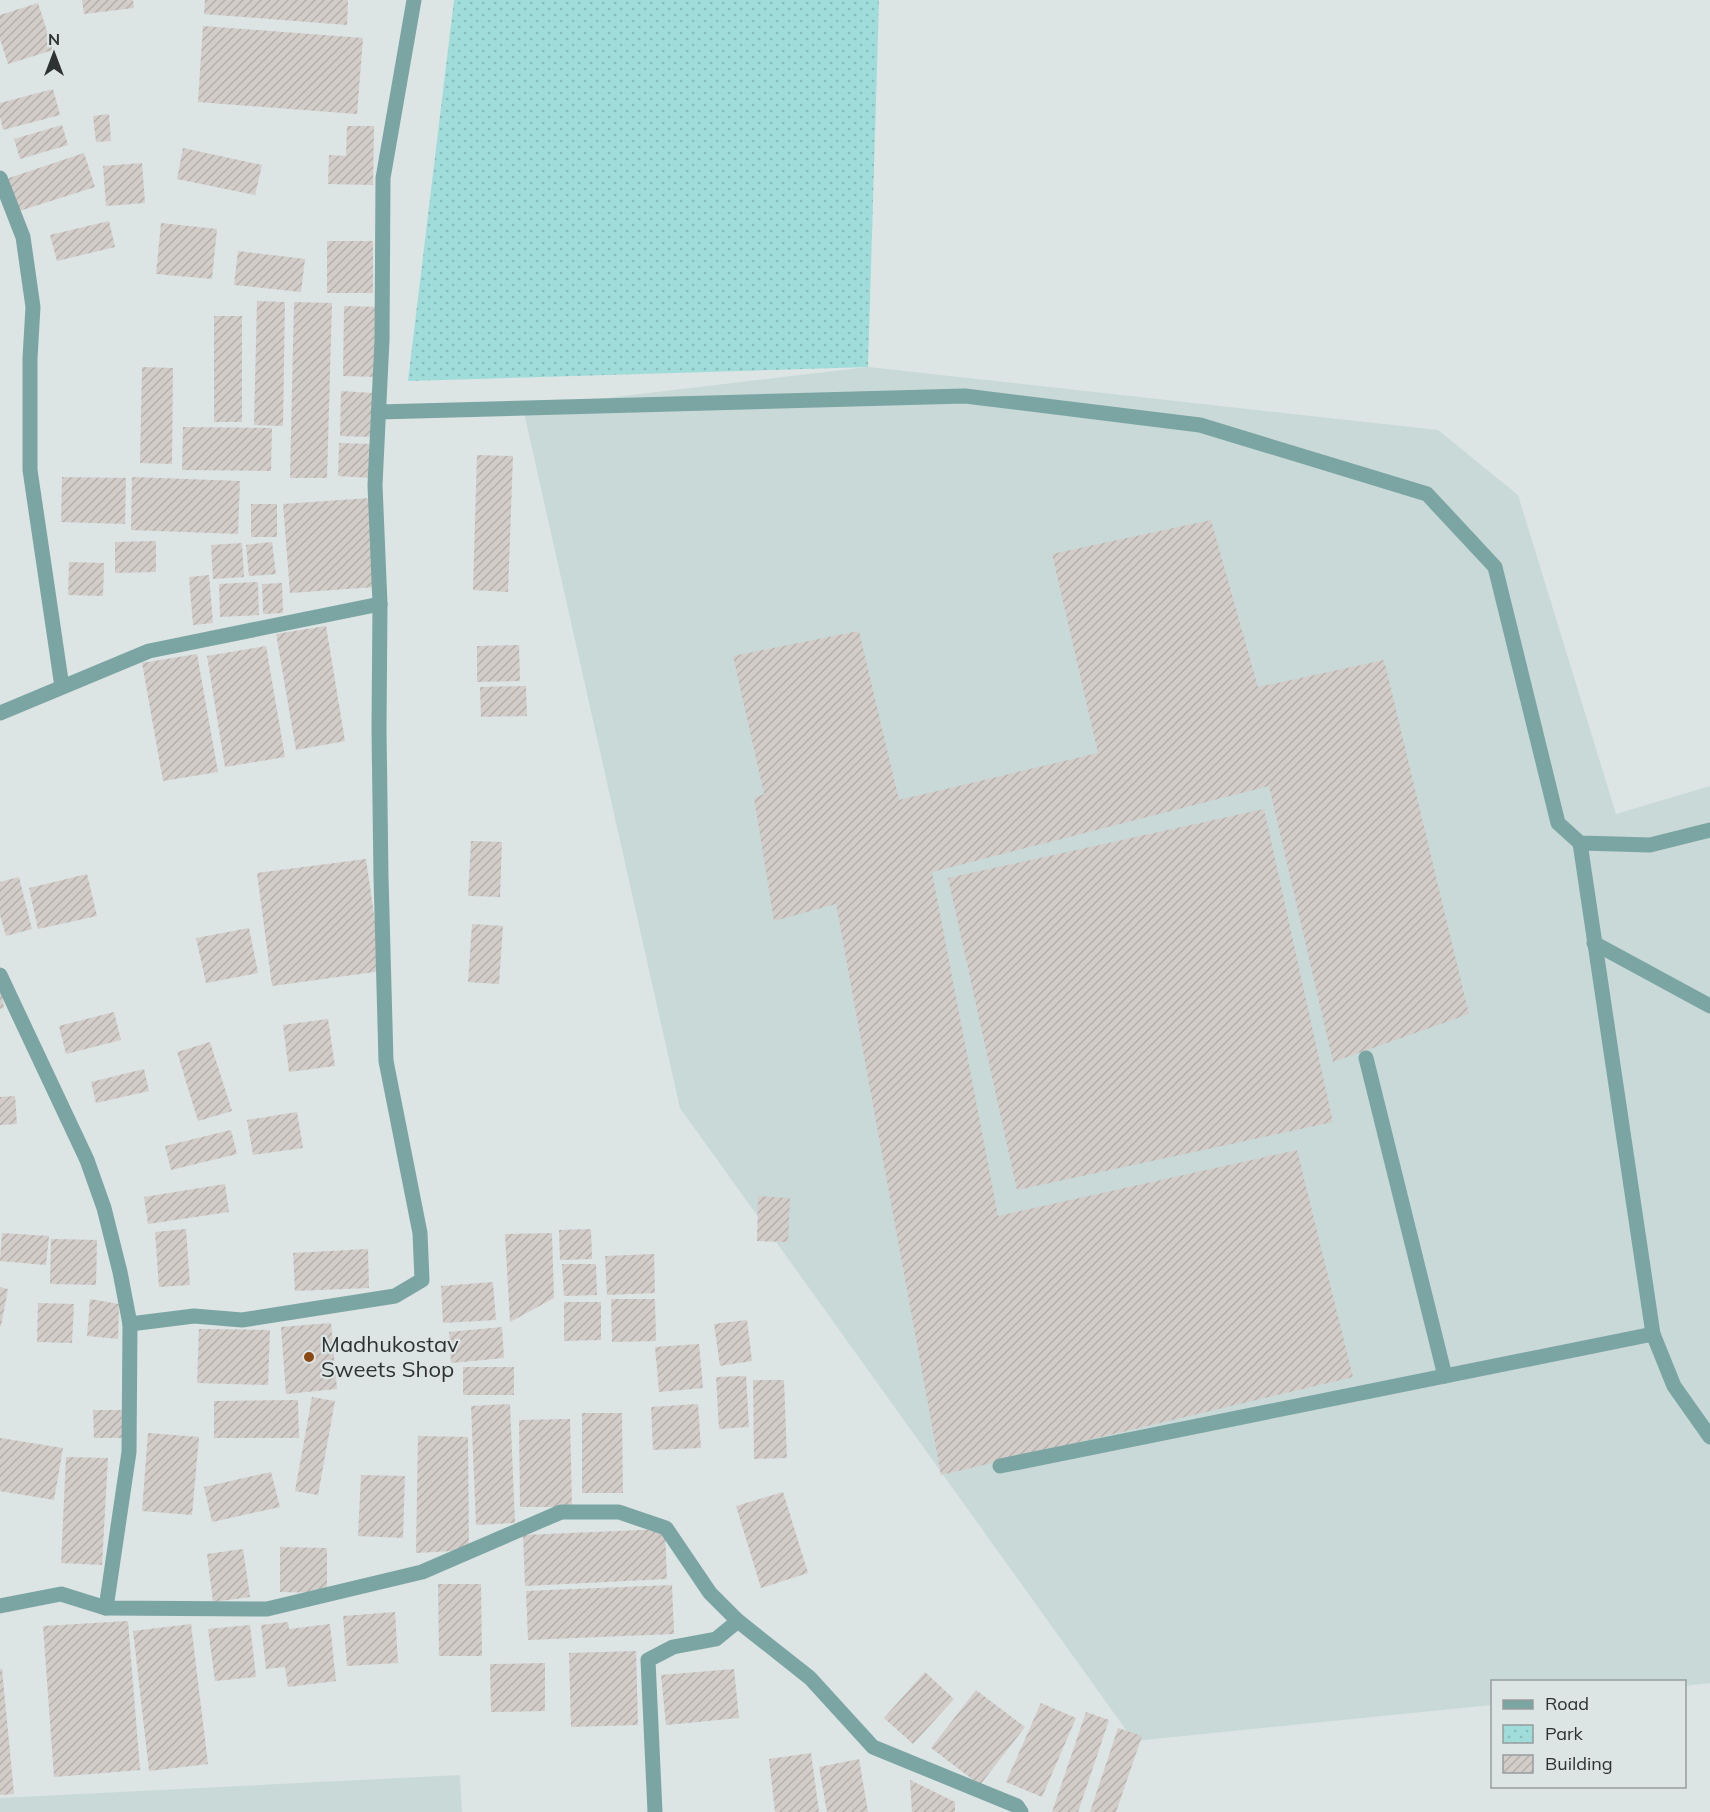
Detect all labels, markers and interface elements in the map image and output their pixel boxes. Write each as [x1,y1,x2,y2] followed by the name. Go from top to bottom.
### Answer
[24,24,84,84] north arrow
[48,29,60,49] text: N
[321,1330,459,1383] place label: Madhukostav Sweets Shop
[302,1350,316,1364] marker: Madhukostav Sweets Shop
[1491,1680,1686,1788] legend
[1545,1692,1589,1715] text: Road
[1545,1722,1584,1745] text: Park
[1545,1752,1613,1775] text: Building

